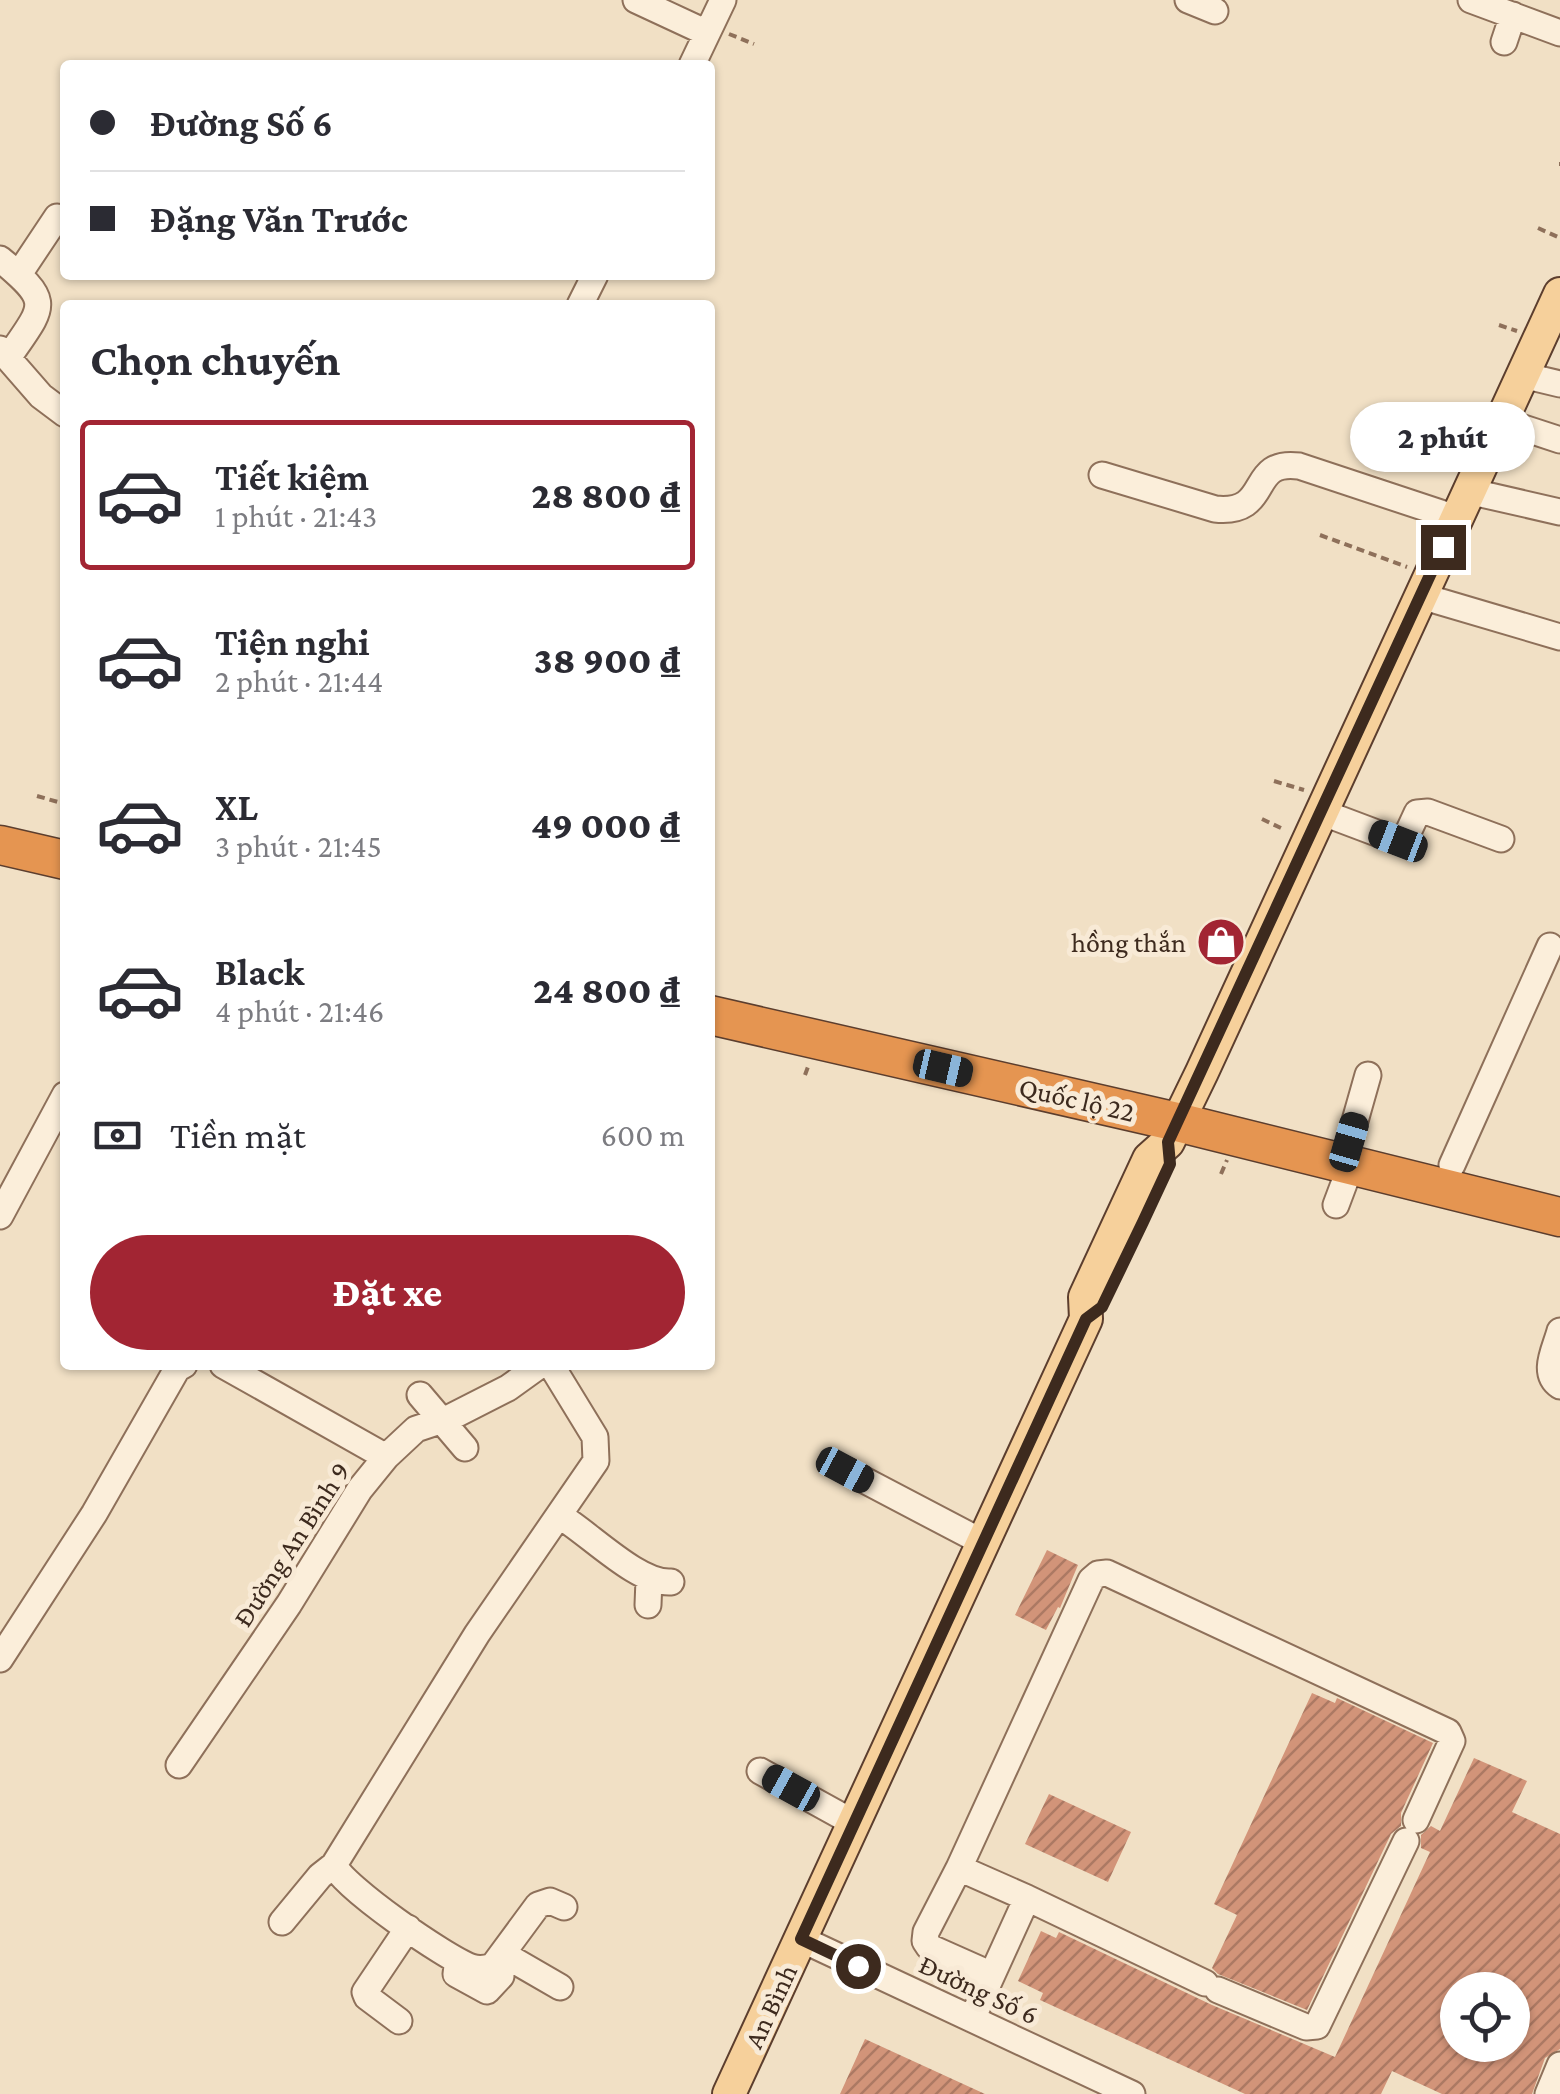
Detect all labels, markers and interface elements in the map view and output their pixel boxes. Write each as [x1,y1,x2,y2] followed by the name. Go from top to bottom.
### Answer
[150,102,333,144] text: Đường Số 6
[150,198,408,240] text: Đặng Văn Trước
[90,335,340,385] text: Chọn chuyến
[1350,402,1536,472] callout: 2 phút
[1397,419,1488,455] text: 2 phút
[95,450,185,540] icon: car
[215,456,369,498] text: Tiết kiệm
[531,474,680,516] text: 28 800 ₫
[215,498,377,534] text: 1 phút · 21:43
[1421,525,1466,570] route end
[95,615,185,705] icon: car
[215,621,369,663] text: Tiện nghi
[534,639,680,681] text: 38 900 ₫
[215,663,383,699] text: 2 phút · 21:44
[95,780,185,870] icon: car
[215,786,258,828] text: XL
[531,804,680,846] text: 49 000 ₫
[1365,816,1431,866] car
[215,828,382,864] text: 3 phút · 21:45
[1195,916,1247,968] shop icon: hồng thắn
[1071,927,1186,958] place label: hồng thắn
[95,945,185,1035] icon: car
[215,951,304,993] text: Black
[533,969,680,1011] text: 24 800 ₫
[215,993,384,1029] text: 4 phút · 21:46
[910,1047,976,1089] car
[1016,1071,1138,1128] street label: Quốc lộ 22
[90,1108,145,1163] icon: cash
[1326,1109,1372,1175] car
[170,1114,306,1156] text: Tiền mặt
[601,1117,685,1153] text: 600 m
[90,1235,685,1350] button: Đặt xe
[811,1443,879,1497] car
[227,1456,356,1632] street label: Đường An Bình 9
[757,1760,825,1816] car
[836,1944,881,1989] route start
[914,1948,1043,2030] street label: Đường Số 6
[738,1959,803,2053] street label: An Bình
[1440,1972,1530,2062] map controls
[1440,1972,1530,2062] button: locate

